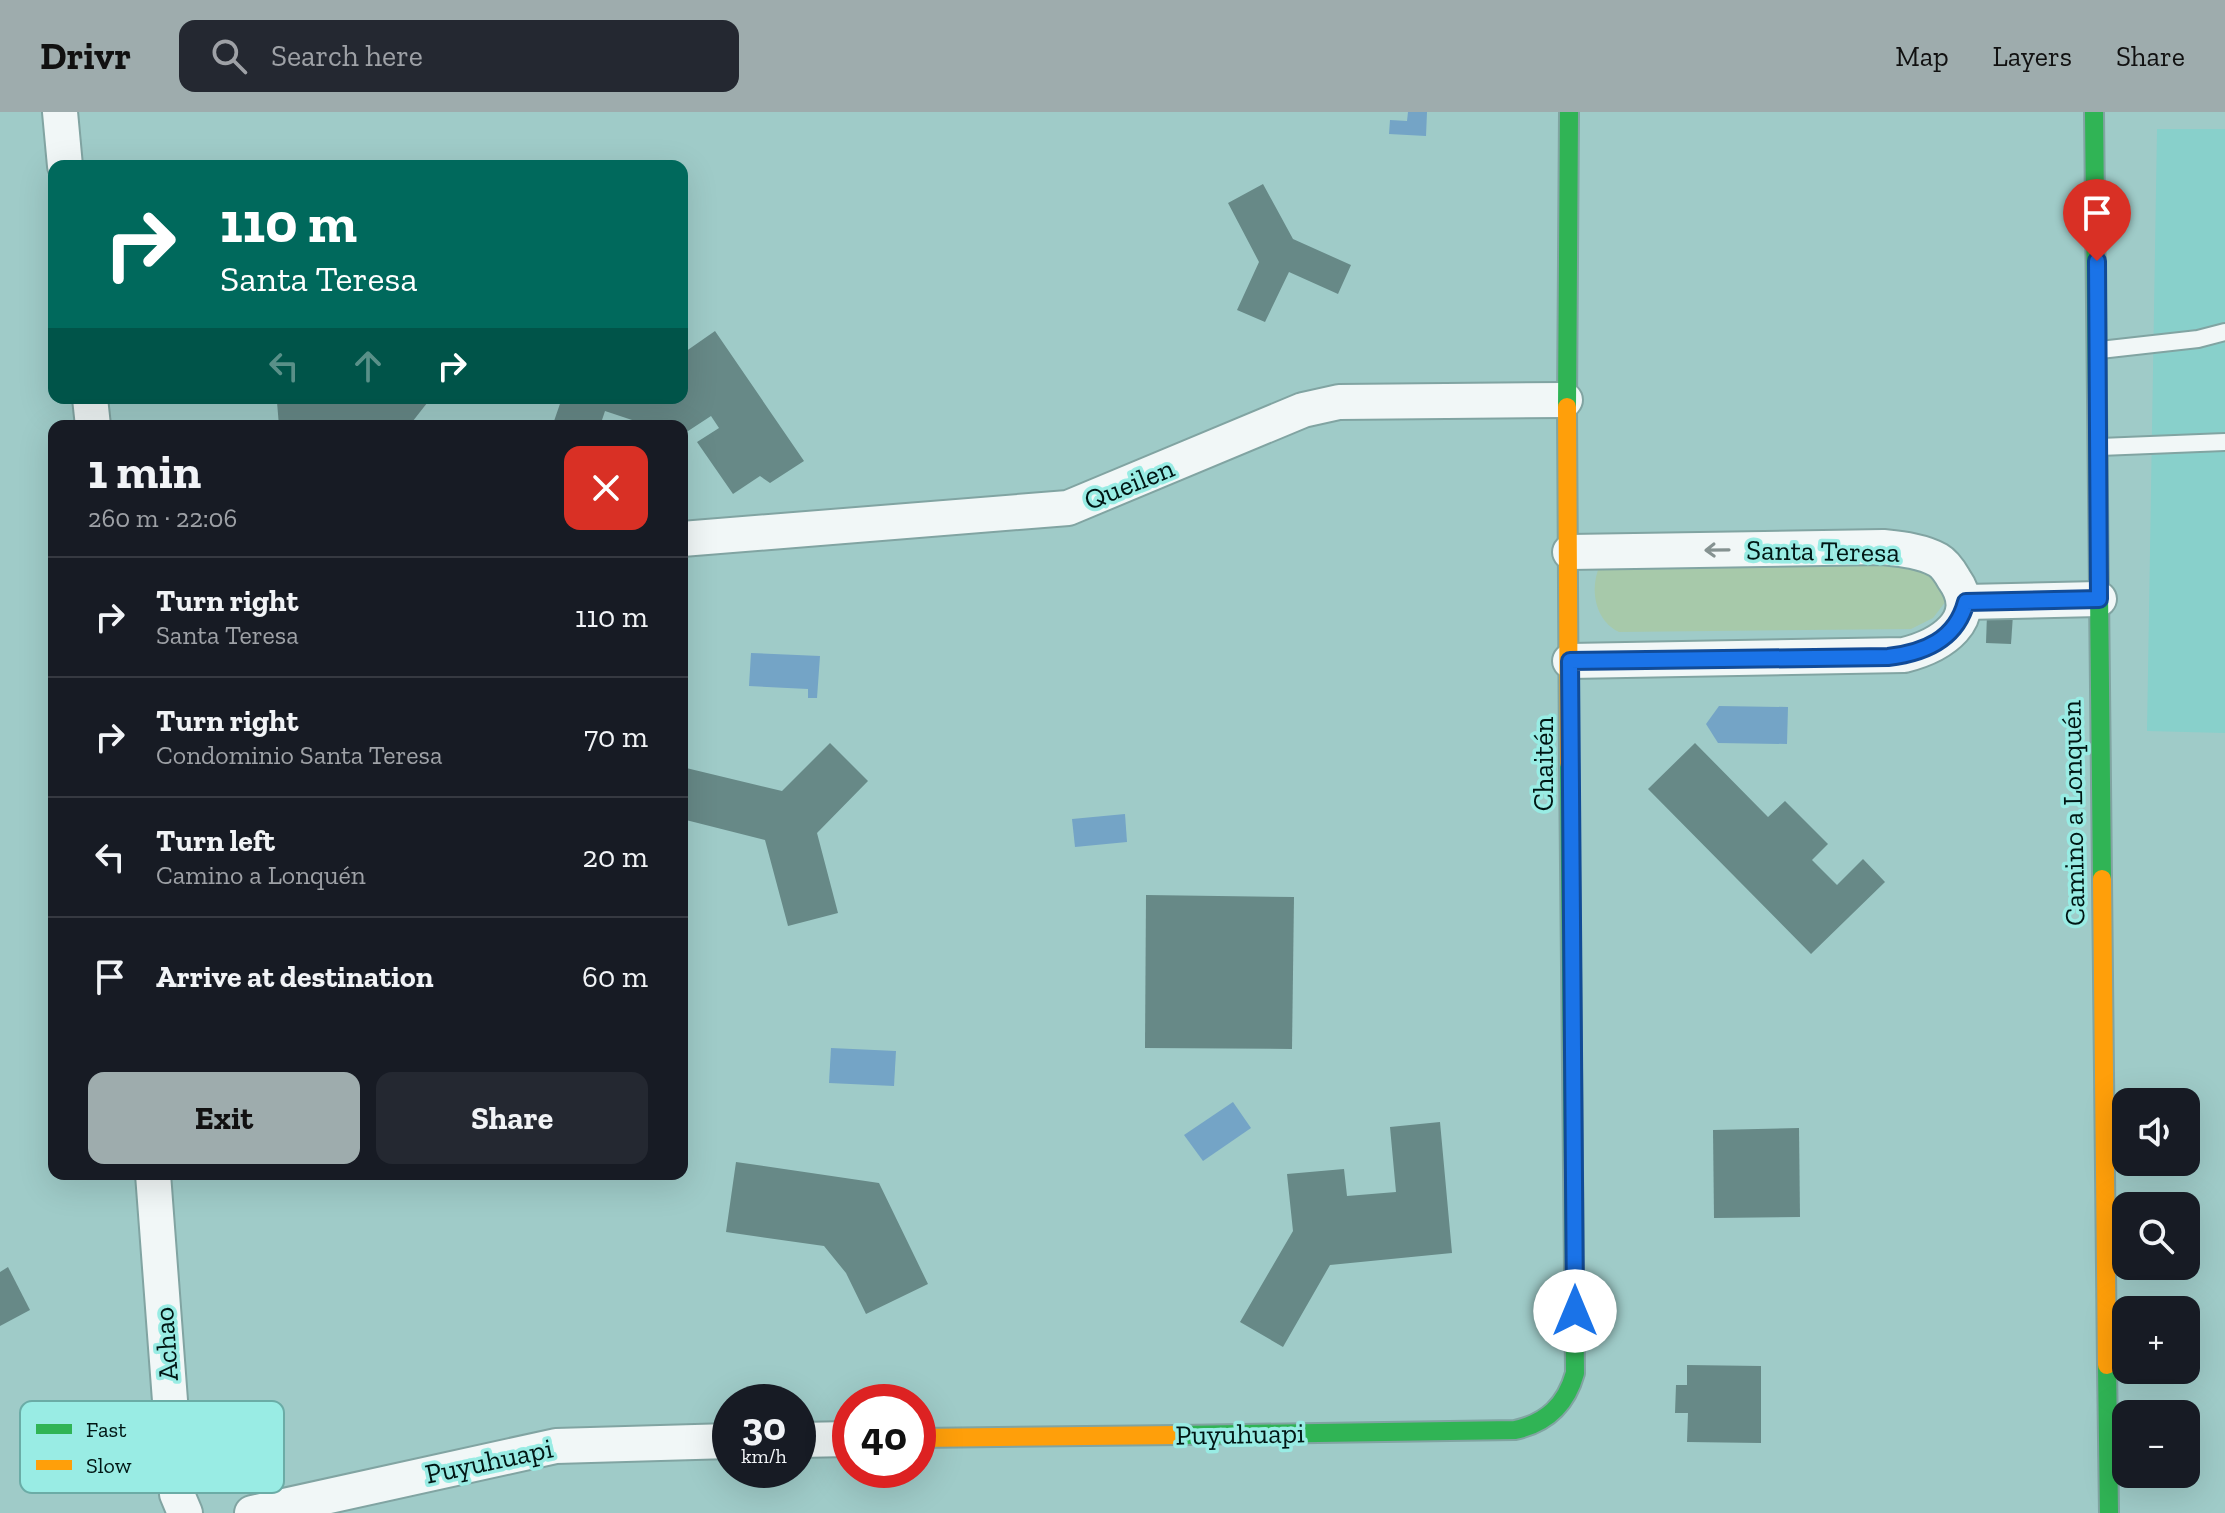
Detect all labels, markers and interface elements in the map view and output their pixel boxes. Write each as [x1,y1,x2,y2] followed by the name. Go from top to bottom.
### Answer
[179,20,739,92] search box
[40,33,131,79] text: Drivr
[207,34,251,78] icon: search
[271,38,423,74] text: Search here
[1895,40,1949,73] text: Map
[1993,40,2072,73] text: Layers
[2116,40,2185,73] text: Share
[2063,179,2131,261] pin
[220,189,357,256] text: 110 m
[2075,191,2119,235] icon: arrive
[88,192,192,296] icon: right
[220,257,418,300] text: Santa Teresa
[262,344,306,388] icon: left
[346,344,390,388] icon: ahead
[430,344,474,388] icon: right
[88,443,201,500] text: 1 min
[564,446,648,530] button: close
[1079,451,1179,517] street label: Queilen
[88,502,237,534] text: 260 m · 22:06
[1746,533,1901,569] street label: Santa Teresa
[1704,542,1731,557] one-way arrow
[156,583,298,619] text: Turn right
[88,595,132,639] icon: right
[575,599,648,635] text: 110 m
[156,619,299,651] text: Santa Teresa
[2055,700,2091,926] street label: Camino a Lonquén
[156,703,298,739] text: Turn right
[88,715,132,759] icon: right
[1527,717,1560,811] street label: Chaitén
[584,719,648,755] text: 70 m
[156,739,443,771] text: Condominio Santa Teresa
[156,823,275,859] text: Turn left
[88,835,132,879] icon: left
[583,839,648,875] text: 20 m
[156,859,366,891] text: Camino a Lonquén
[88,955,132,999] icon: arrive
[156,959,433,995] text: Arrive at destination
[582,959,648,995] text: 60 m
[88,1072,360,1164] button: Exit
[376,1072,648,1164] button: Share
[2112,1088,2200,1488] map controls
[2112,1088,2200,1176] button: sound
[2112,1192,2200,1280] button: search
[1533,1269,1617,1353] position arrow
[2112,1296,2200,1384] button: +
[147,1306,185,1382] street label: Achao
[832,1384,936,1488] speed limit sign: 40
[2112,1400,2200,1488] button: −
[20,1401,284,1493] legend
[742,1402,786,1450] text: 30
[86,1416,127,1443] text: Fast
[1175,1416,1305,1452] street label: Puyuhuapi
[422,1431,556,1491] street label: Puyuhuapi
[741,1444,787,1468] text: km/h
[86,1452,132,1479] text: Slow

